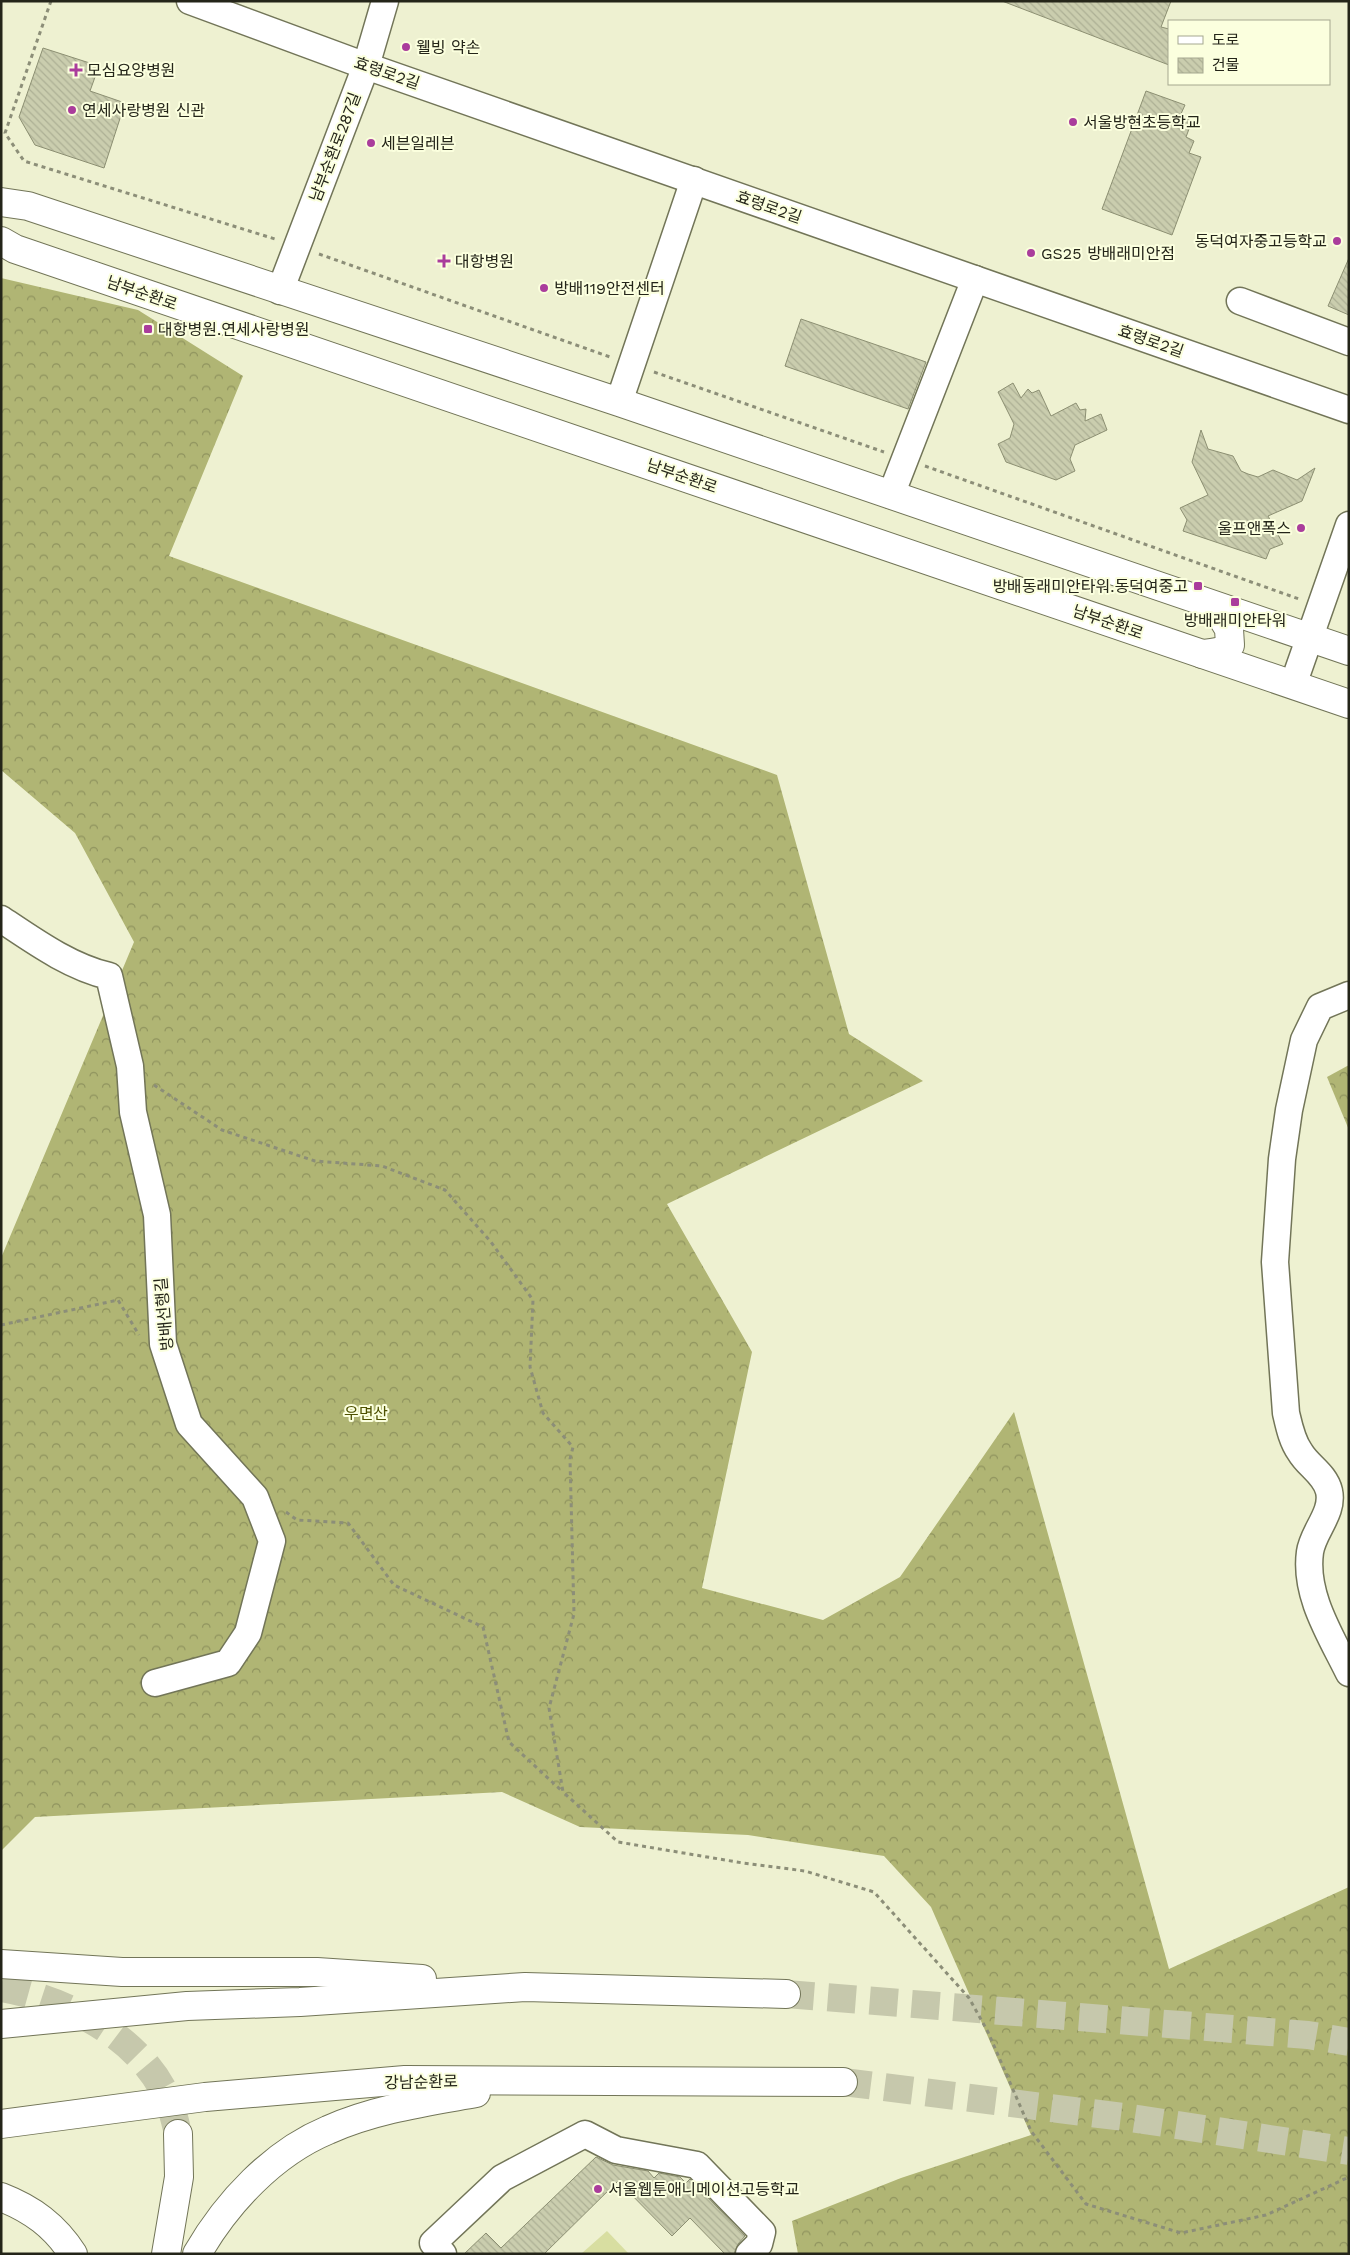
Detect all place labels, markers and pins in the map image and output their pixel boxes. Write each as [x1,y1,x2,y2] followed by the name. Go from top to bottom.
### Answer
[416,38,481,57] place label: 웰빙 약손
[400,41,412,53] marker: 웰빙 약손
[87,61,175,80] place label: 모심요양병원
[69,63,83,77] marker: 모심요양병원
[82,101,205,120] place label: 연세사랑병원 신관
[66,104,78,116] marker: 연세사랑병원 신관
[1083,113,1201,132] place label: 서울방현초등학교
[1067,116,1079,128] marker: 서울방현초등학교
[381,134,455,153] place label: 세븐일레븐
[365,137,377,149] marker: 세븐일레븐
[1195,232,1327,251] place label: 동덕여자중고등학교
[1331,235,1343,247] marker: 동덕여자중고등학교
[1041,244,1175,263] place label: GS25 방배래미안점
[1025,247,1037,259] marker: GS25 방배래미안점
[455,252,514,271] place label: 대항병원
[437,254,451,268] marker: 대항병원
[554,279,665,298] place label: 방배119안전센터
[538,282,550,294] marker: 방배119안전센터
[158,320,309,339] place label: 대항병원.연세사랑병원
[142,323,154,335] marker: 대항병원.연세사랑병원
[1217,519,1291,538] place label: 울프앤폭스
[1295,522,1307,534] marker: 울프앤폭스
[992,577,1188,596] place label: 방배동래미안타워.동덕여중고
[1192,580,1204,592] marker: 방배동래미안타워.동덕여중고
[1229,596,1241,608] marker: 방배래미안타워
[1183,611,1287,630] place label: 방배래미안타워
[608,2180,799,2199] place label: 서울웹툰애니메이션고등학교
[592,2183,604,2195] marker: 서울웹툰애니메이션고등학교

